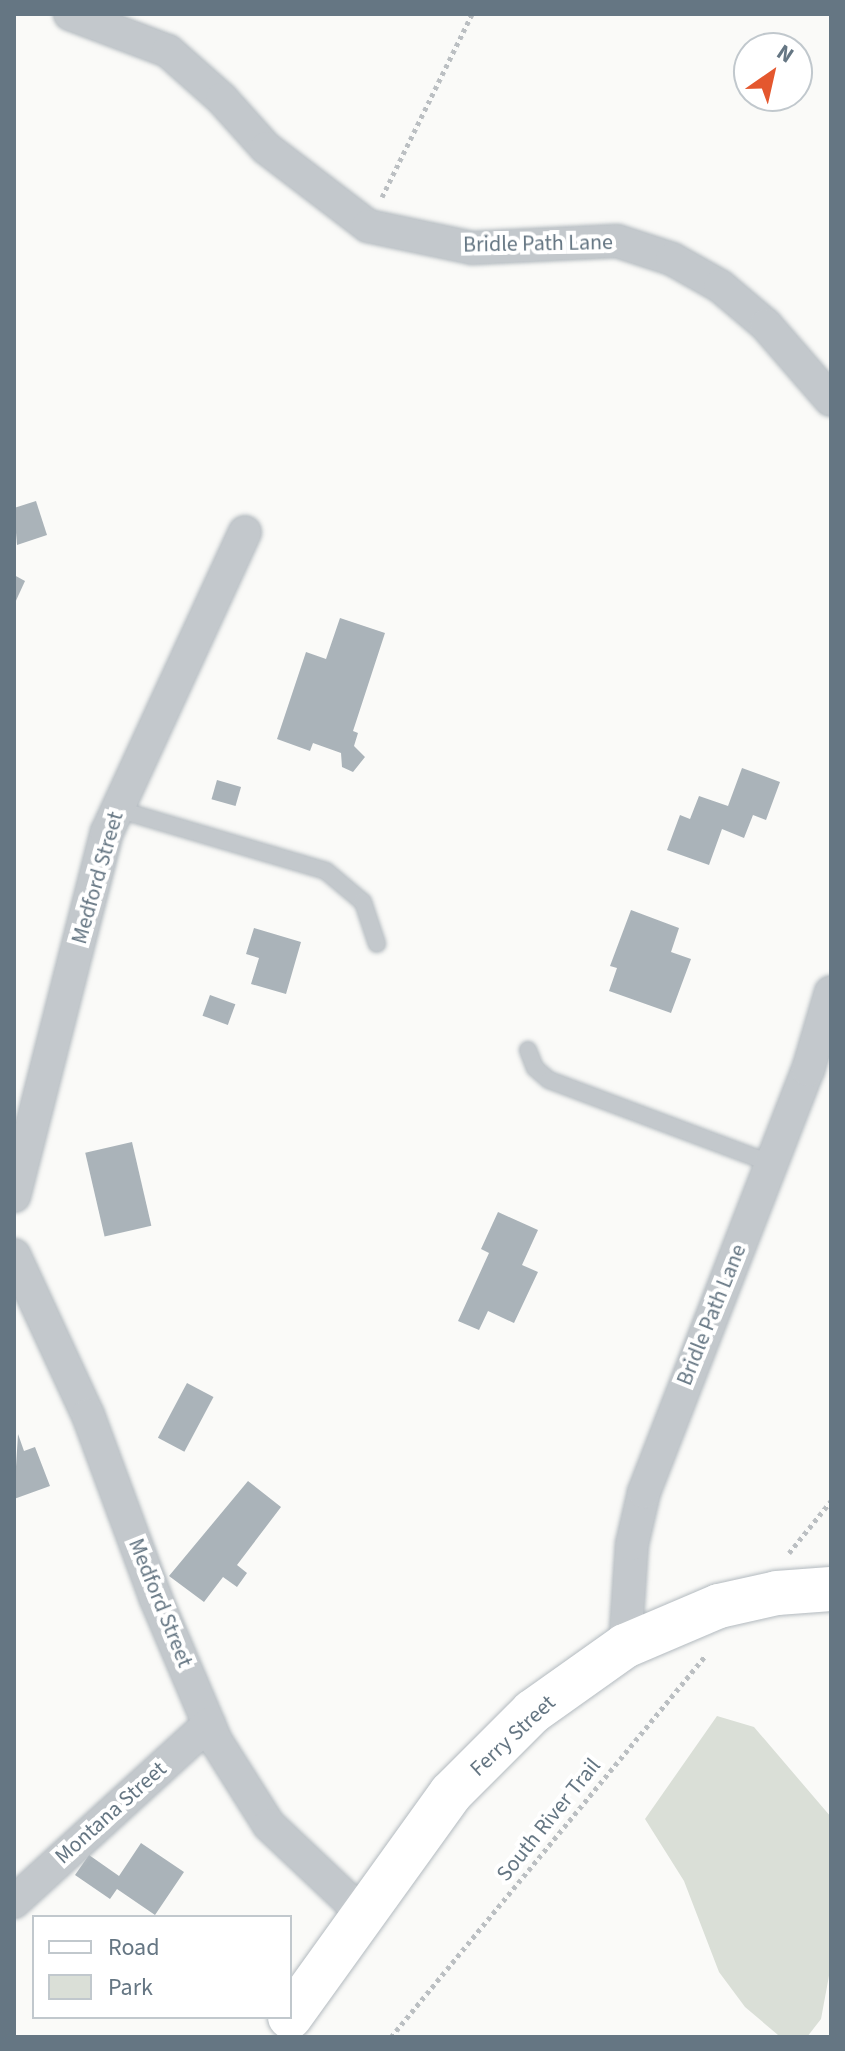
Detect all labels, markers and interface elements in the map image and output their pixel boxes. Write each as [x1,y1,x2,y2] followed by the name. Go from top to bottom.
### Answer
[733,32,813,112] north arrow
[770,36,800,71] text: N
[463,229,613,259] street label: Bridle Path Lane
[67,809,129,947] street label: Medford Street
[672,1241,752,1389] street label: Bridle Path Lane
[122,1535,198,1671] street label: Medford Street
[465,1690,561,1782] street label: Ferry Street
[491,1753,607,1887] street label: South River Trail
[50,1756,172,1870] street label: Montana Street
[32,1915,292,2019] legend
[108,1930,160,1965] text: Road
[108,1970,153,2005] text: Park

